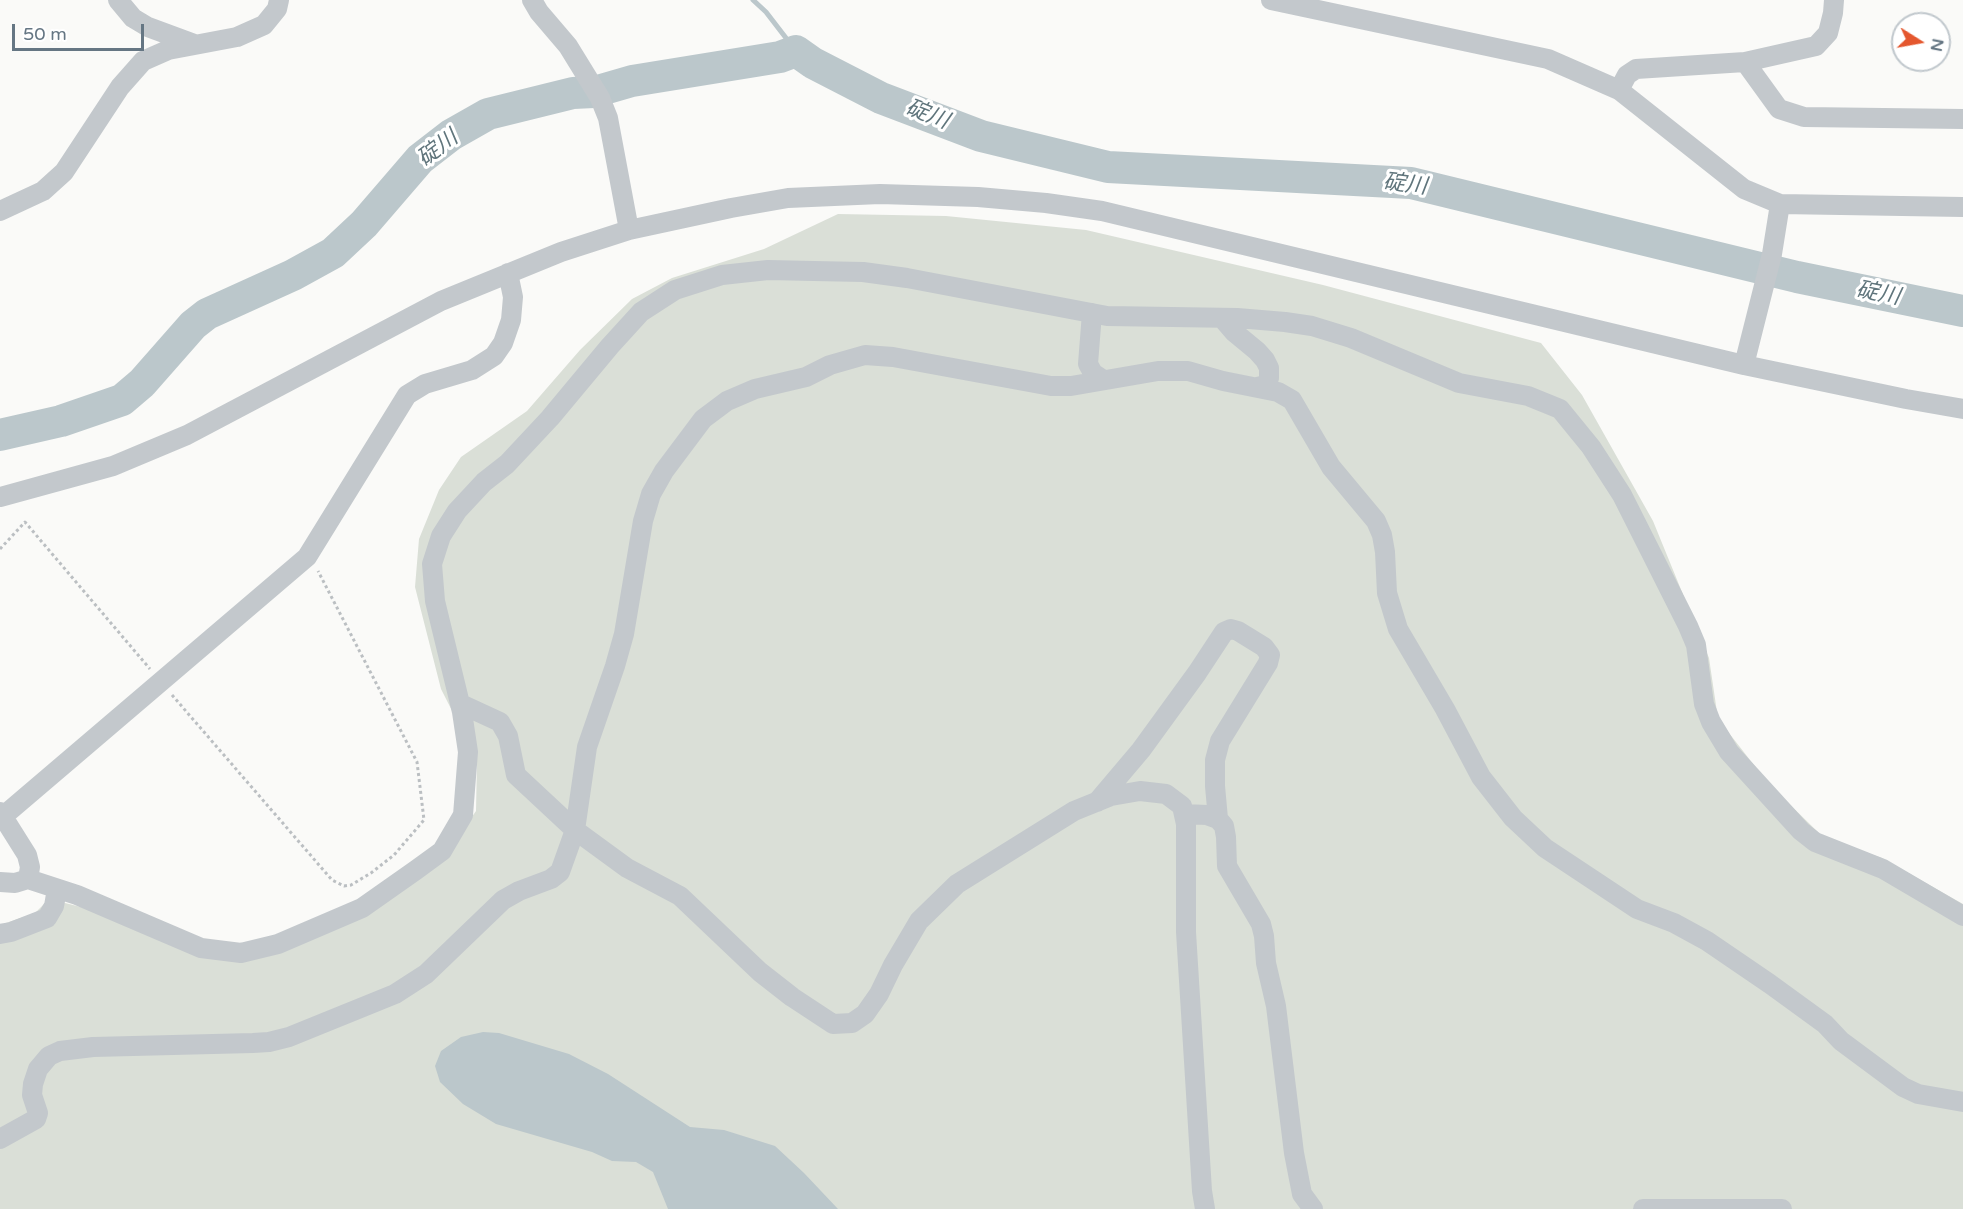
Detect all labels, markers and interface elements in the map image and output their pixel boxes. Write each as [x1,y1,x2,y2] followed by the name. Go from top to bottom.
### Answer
[15,12,147,50] scale bar
[1891,12,1951,72] north arrow
[23,23,67,45] text: 50 m
[1926,37,1948,53] text: N
[902,95,952,135] water label: 碇川
[412,125,464,173] water label: 碇川
[1382,169,1428,201] water label: 碇川
[1854,277,1902,311] water label: 碇川

